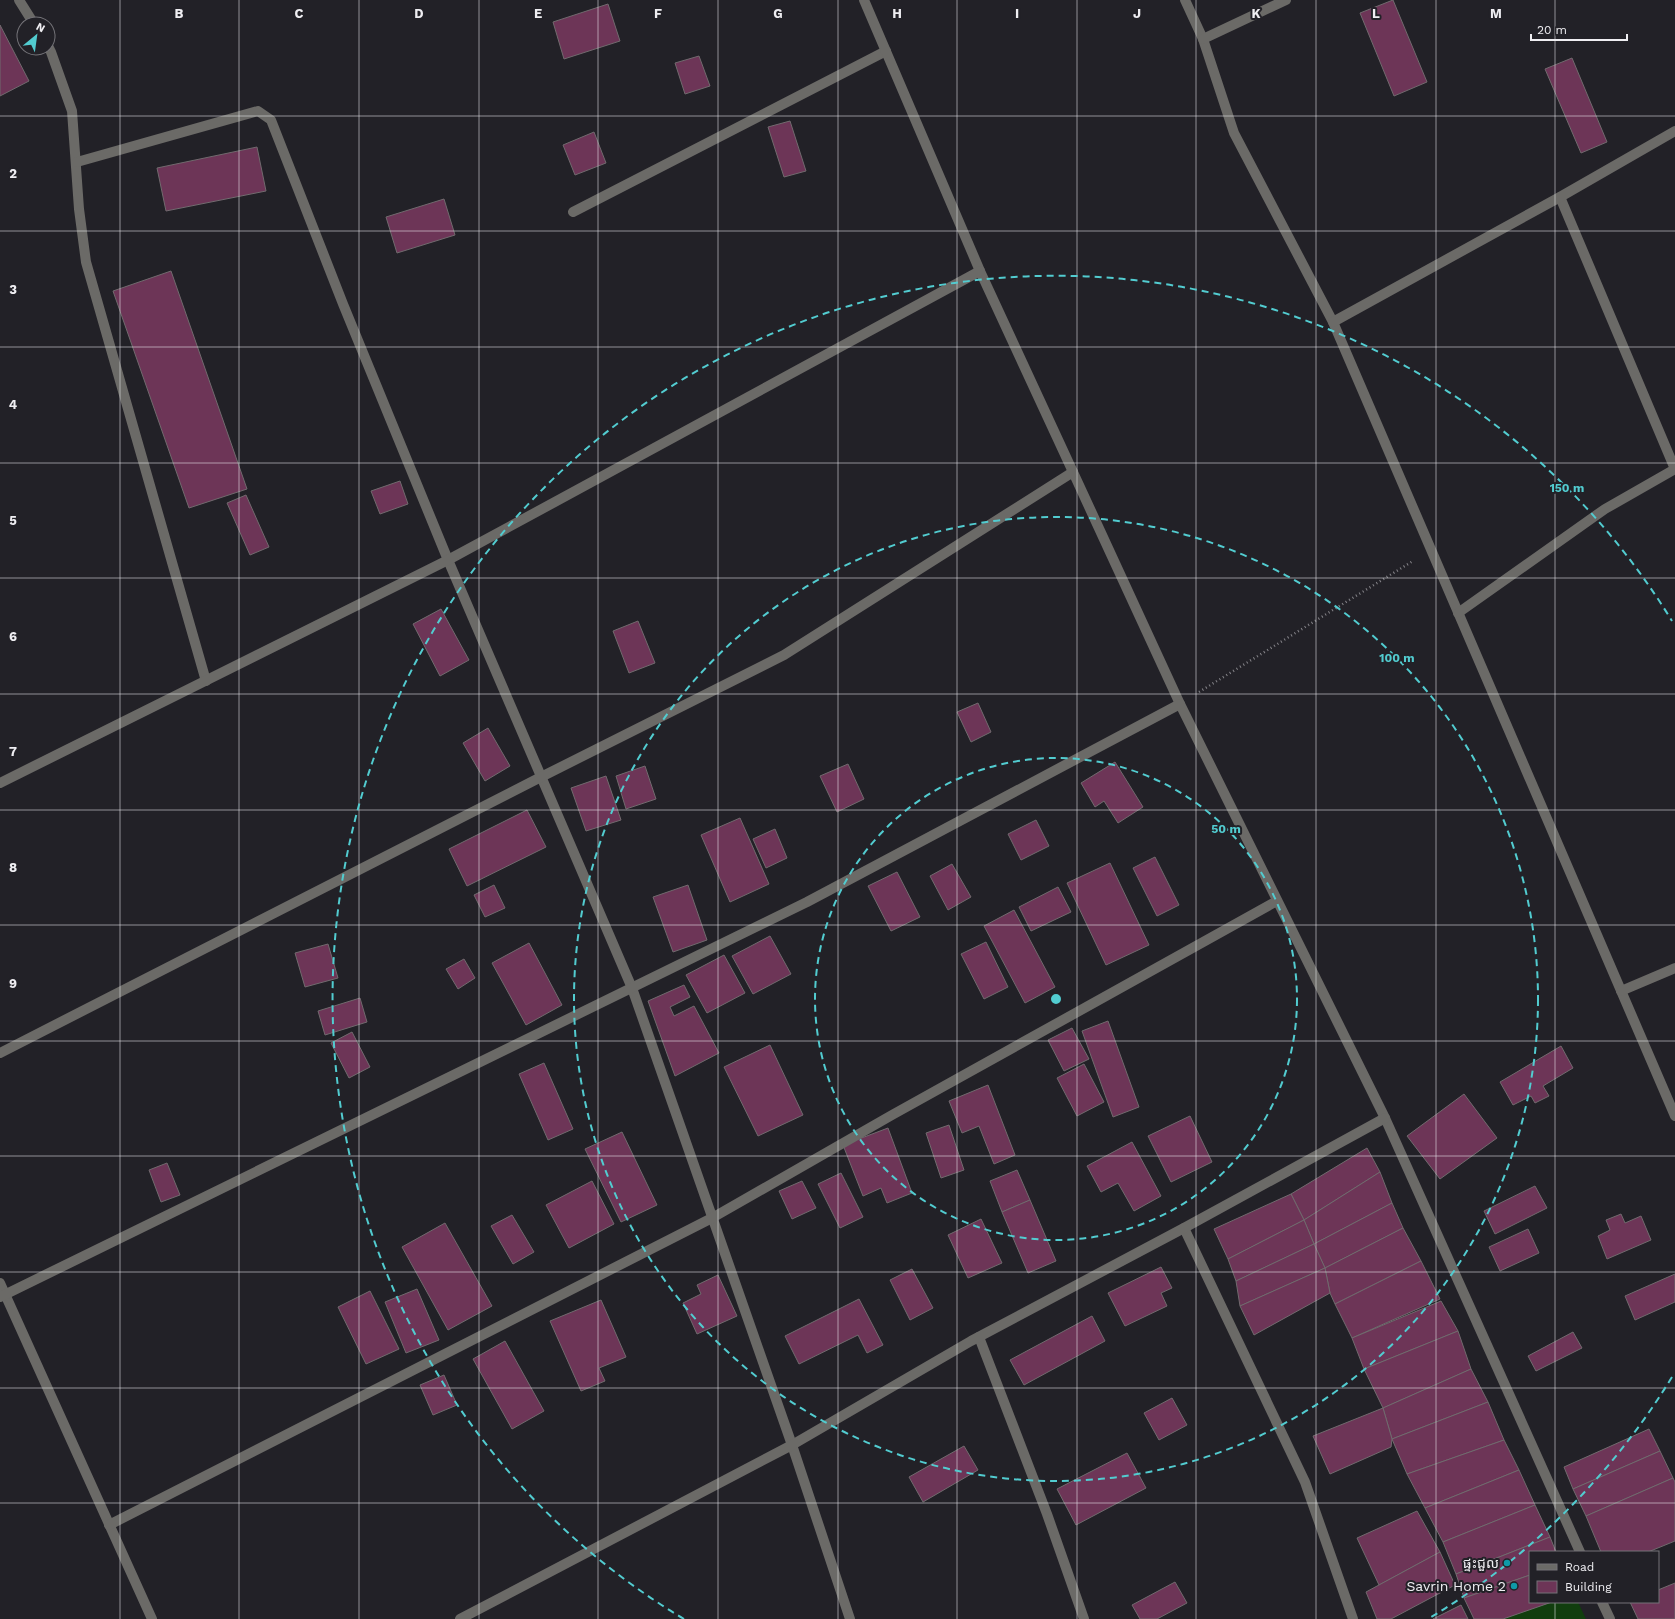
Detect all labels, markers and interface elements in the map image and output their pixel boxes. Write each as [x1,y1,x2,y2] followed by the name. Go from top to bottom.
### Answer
[175,6,184,21] text: B
[295,6,304,21] text: C
[414,6,424,21] text: D
[534,6,542,21] text: E
[654,6,662,21] text: F
[773,6,783,21] text: G
[892,6,902,21] text: H
[1015,6,1019,21] text: I
[1133,6,1141,21] text: J
[1251,6,1261,21] text: K
[1372,6,1380,21] text: L
[1490,6,1502,21] text: M
[16,16,56,56] north arrow
[1531,16,1627,42] scale bar
[34,20,47,35] text: N
[1537,23,1567,37] text: 20 m
[9,166,17,181] text: 2
[9,282,17,297] text: 3
[9,397,18,412] text: 4
[1550,481,1584,495] text: 150 m
[9,513,17,528] text: 5
[9,629,17,644] text: 6
[1379,651,1415,665] text: 100 m
[9,744,17,759] text: 7
[1211,822,1241,836] text: 50 m
[9,860,17,875] text: 8
[9,976,17,991] text: 9
[1049,992,1063,1006] centre of rings
[1529,1551,1659,1603] legend
[1463,1555,1499,1572] place label: ផ្ទះជួល
[1502,1558,1512,1568] marker: ផ្ទះជួល
[1565,1560,1594,1574] text: Road
[1406,1578,1506,1594] place label: Savrin Home 2
[1565,1580,1612,1594] text: Building
[1509,1581,1519,1591] marker: Savrin Home 2

